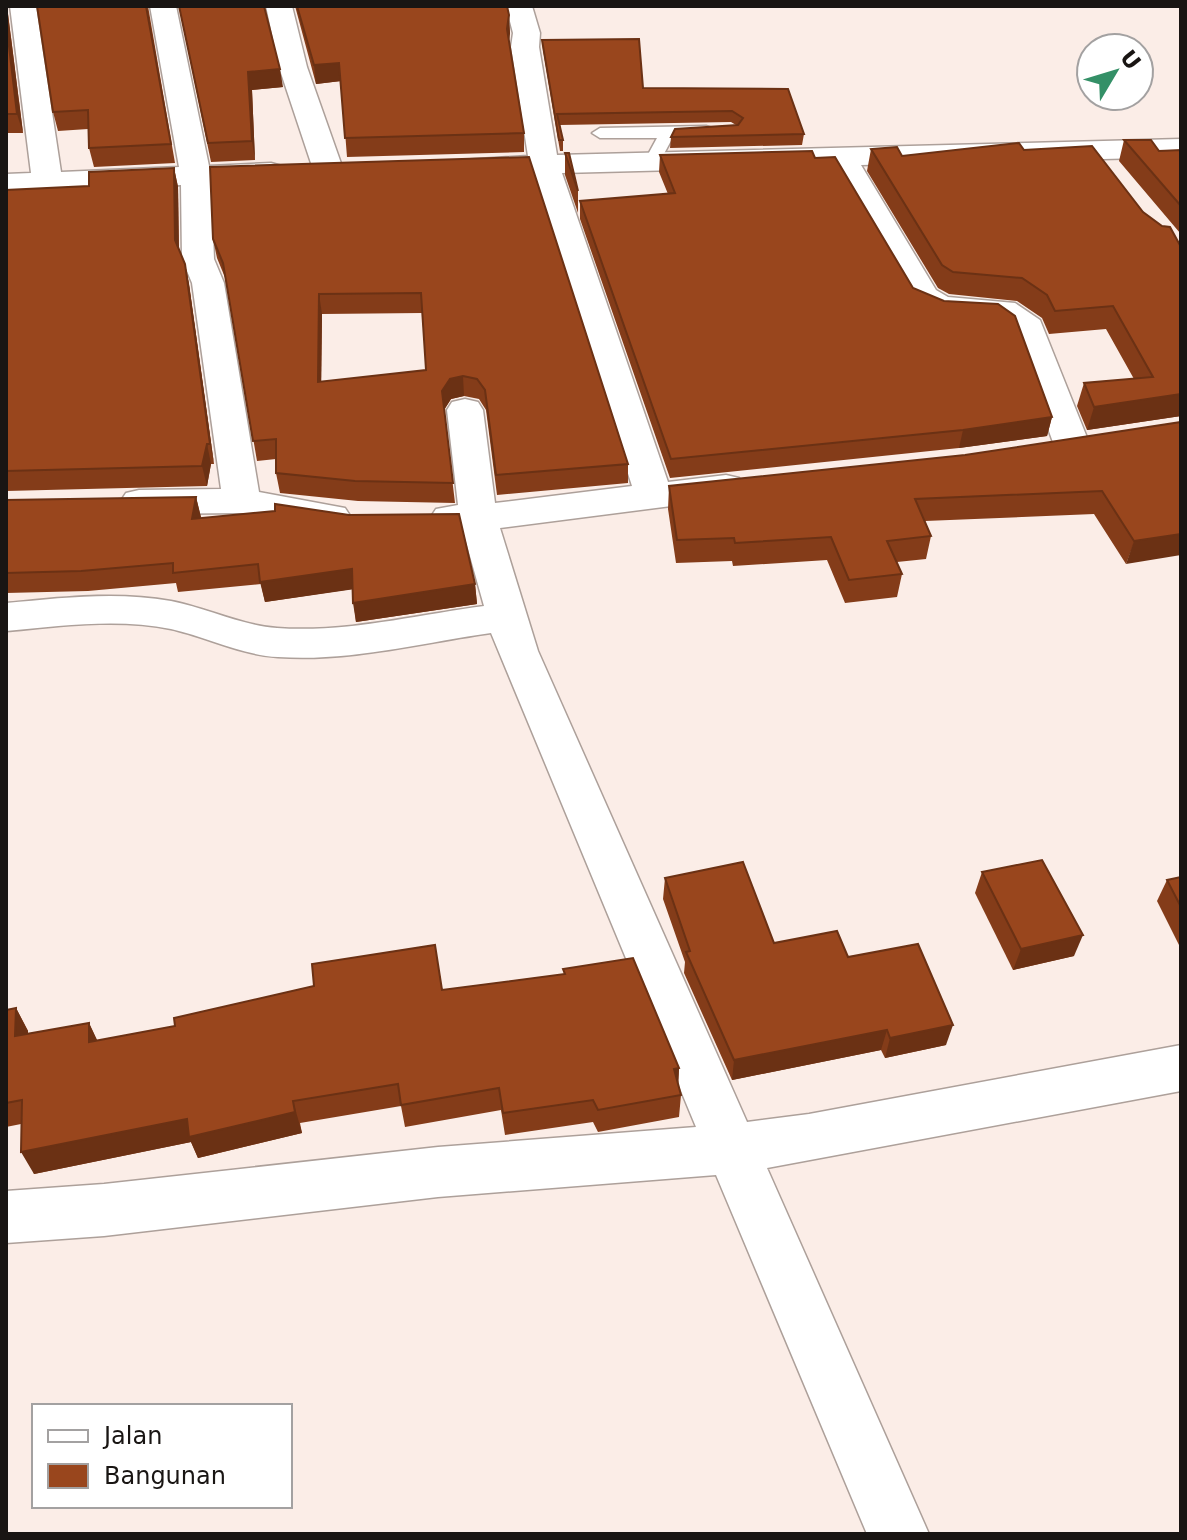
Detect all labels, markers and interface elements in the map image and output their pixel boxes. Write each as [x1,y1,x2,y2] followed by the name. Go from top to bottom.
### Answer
[1075,32,1155,112] north arrow
[1115,45,1146,75] text: U
[32,1404,292,1508] legend
[102,1422,162,1450] text: Jalan
[104,1462,226,1490] text: Bangunan

